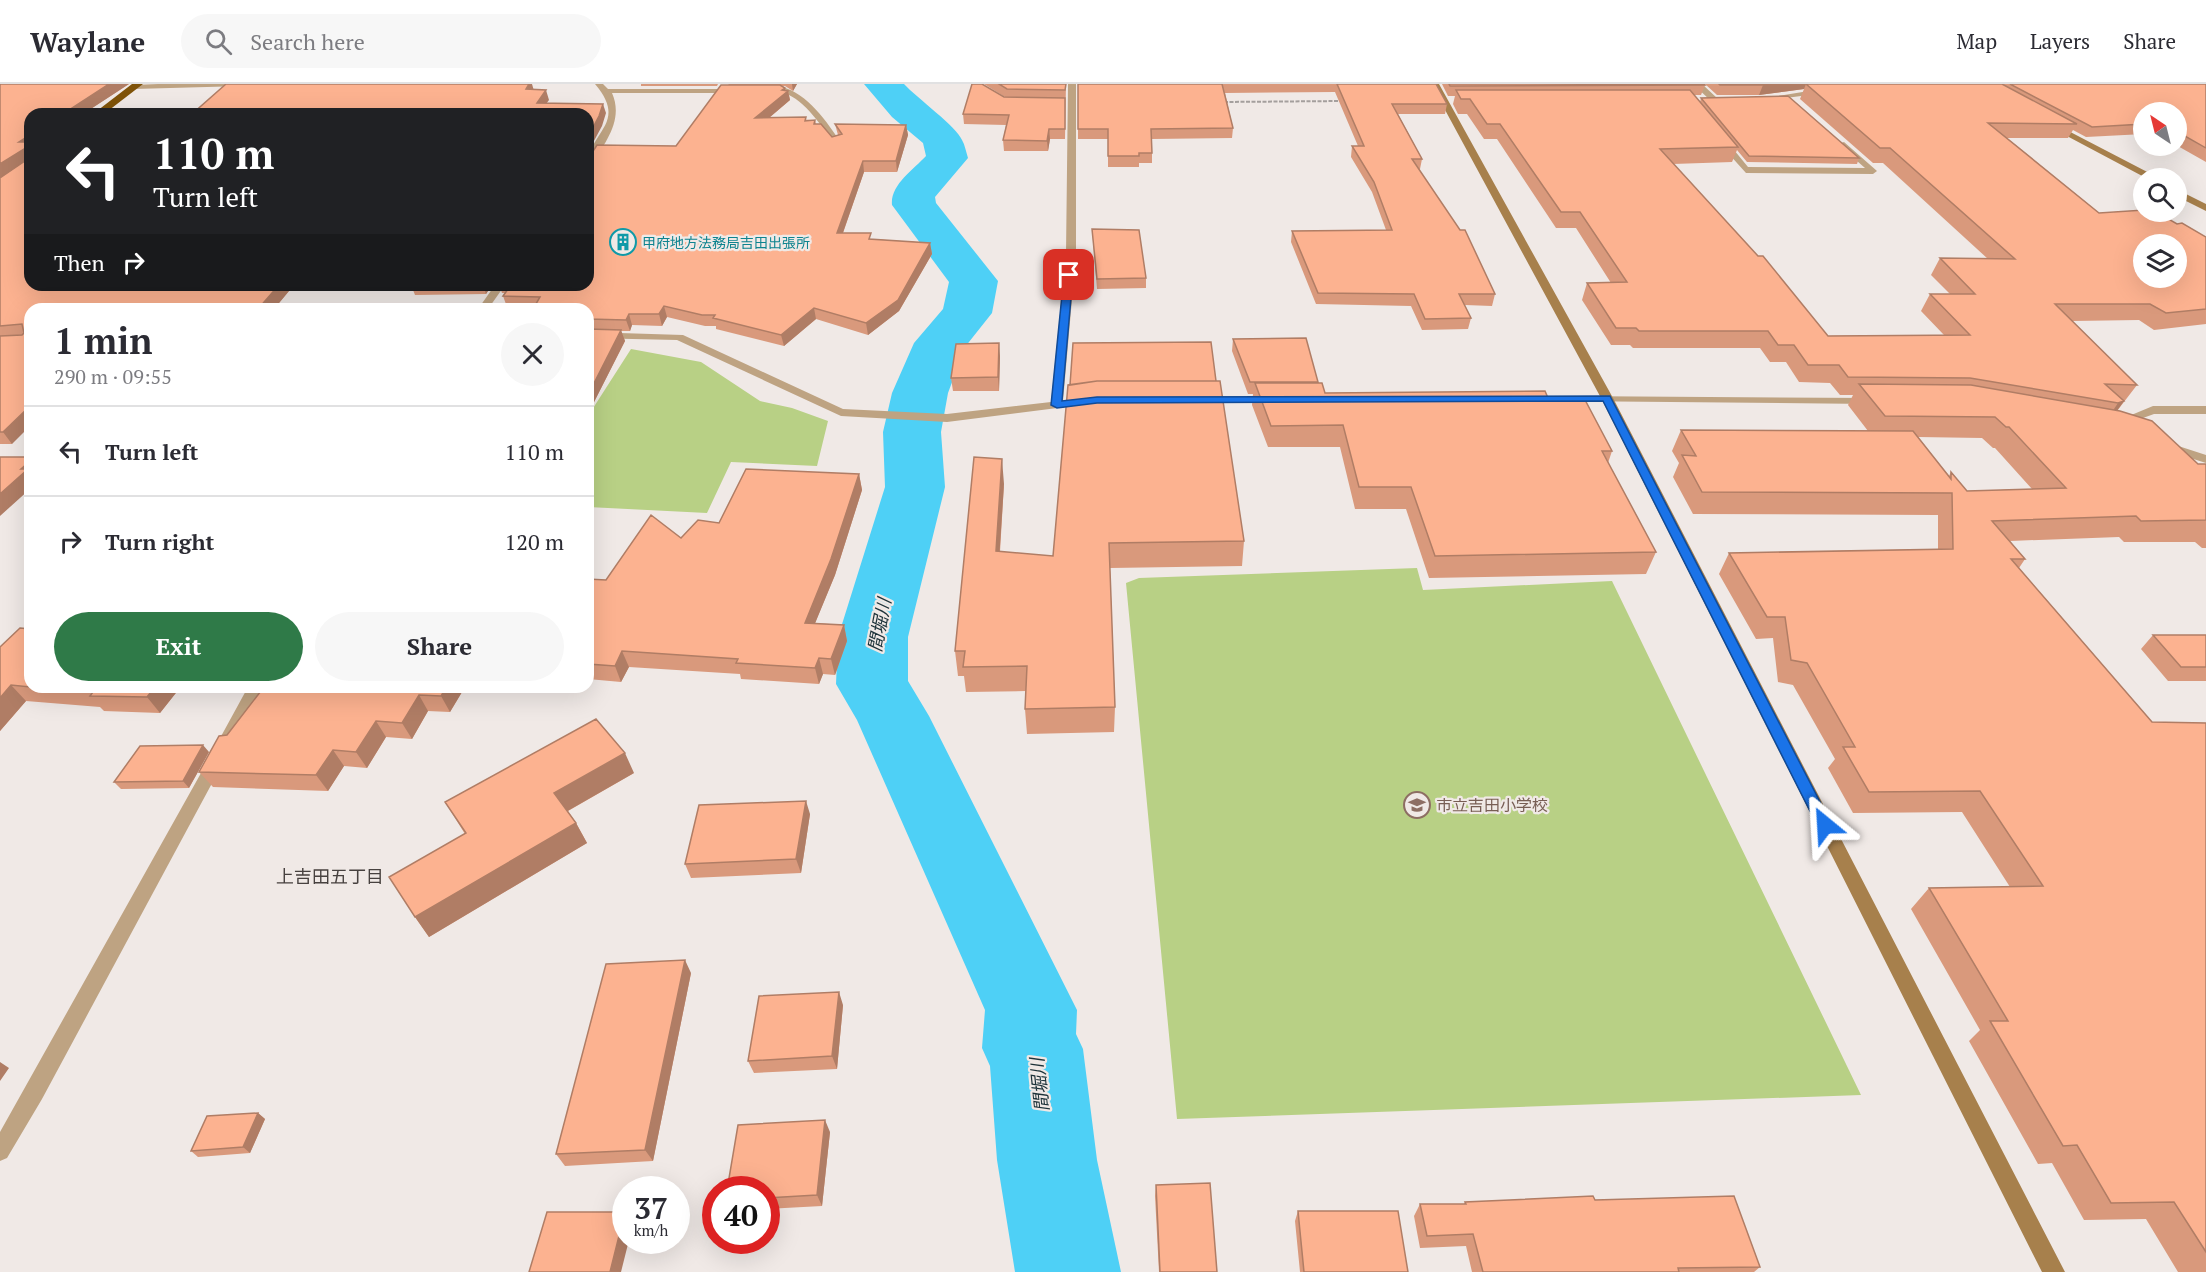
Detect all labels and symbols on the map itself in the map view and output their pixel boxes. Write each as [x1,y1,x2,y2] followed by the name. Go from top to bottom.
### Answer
[2133,102,2187,156] north arrow
[608,227,638,257] building icon: 甲府地方法務局吉田出張所
[642,233,810,252] place label: 甲府地方法務局吉田出張所
[1043,249,1094,300] pin
[862,594,896,654] water label: 間堀川
[1402,790,1432,820] school or university icon: 市立吉田小学校
[1793,793,1857,857] position arrow
[1436,794,1548,816] place label: 市立吉田小学校
[276,864,384,888] district label: 上吉田五丁目
[1024,1055,1054,1113] water label: 間堀川
[702,1176,780,1254] speed limit sign: 40

